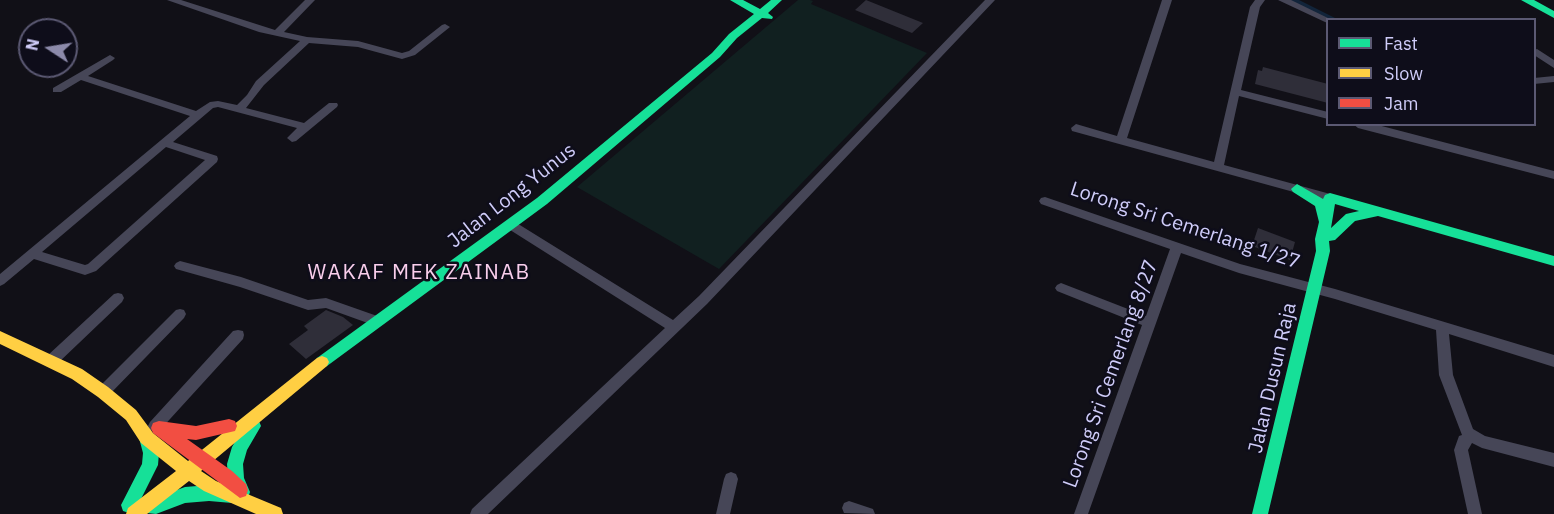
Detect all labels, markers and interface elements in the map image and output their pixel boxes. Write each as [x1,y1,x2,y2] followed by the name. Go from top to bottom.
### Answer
[18,18,78,78] north arrow
[1326,18,1536,126] legend
[1384,32,1418,55] text: Fast
[21,37,43,52] text: N
[1384,62,1423,85] text: Slow
[1384,92,1419,115] text: Jam
[443,139,581,253] street label: Jalan Long Yunus
[1067,177,1303,275] street label: Lorong Sri Cemerlang 1/27
[1059,257,1163,491] street label: Lorong Sri Cemerlang 8/27
[307,260,531,286] district label: WAKAF MEK ZAINAB
[1244,300,1302,456] street label: Jalan Dusun Raja

